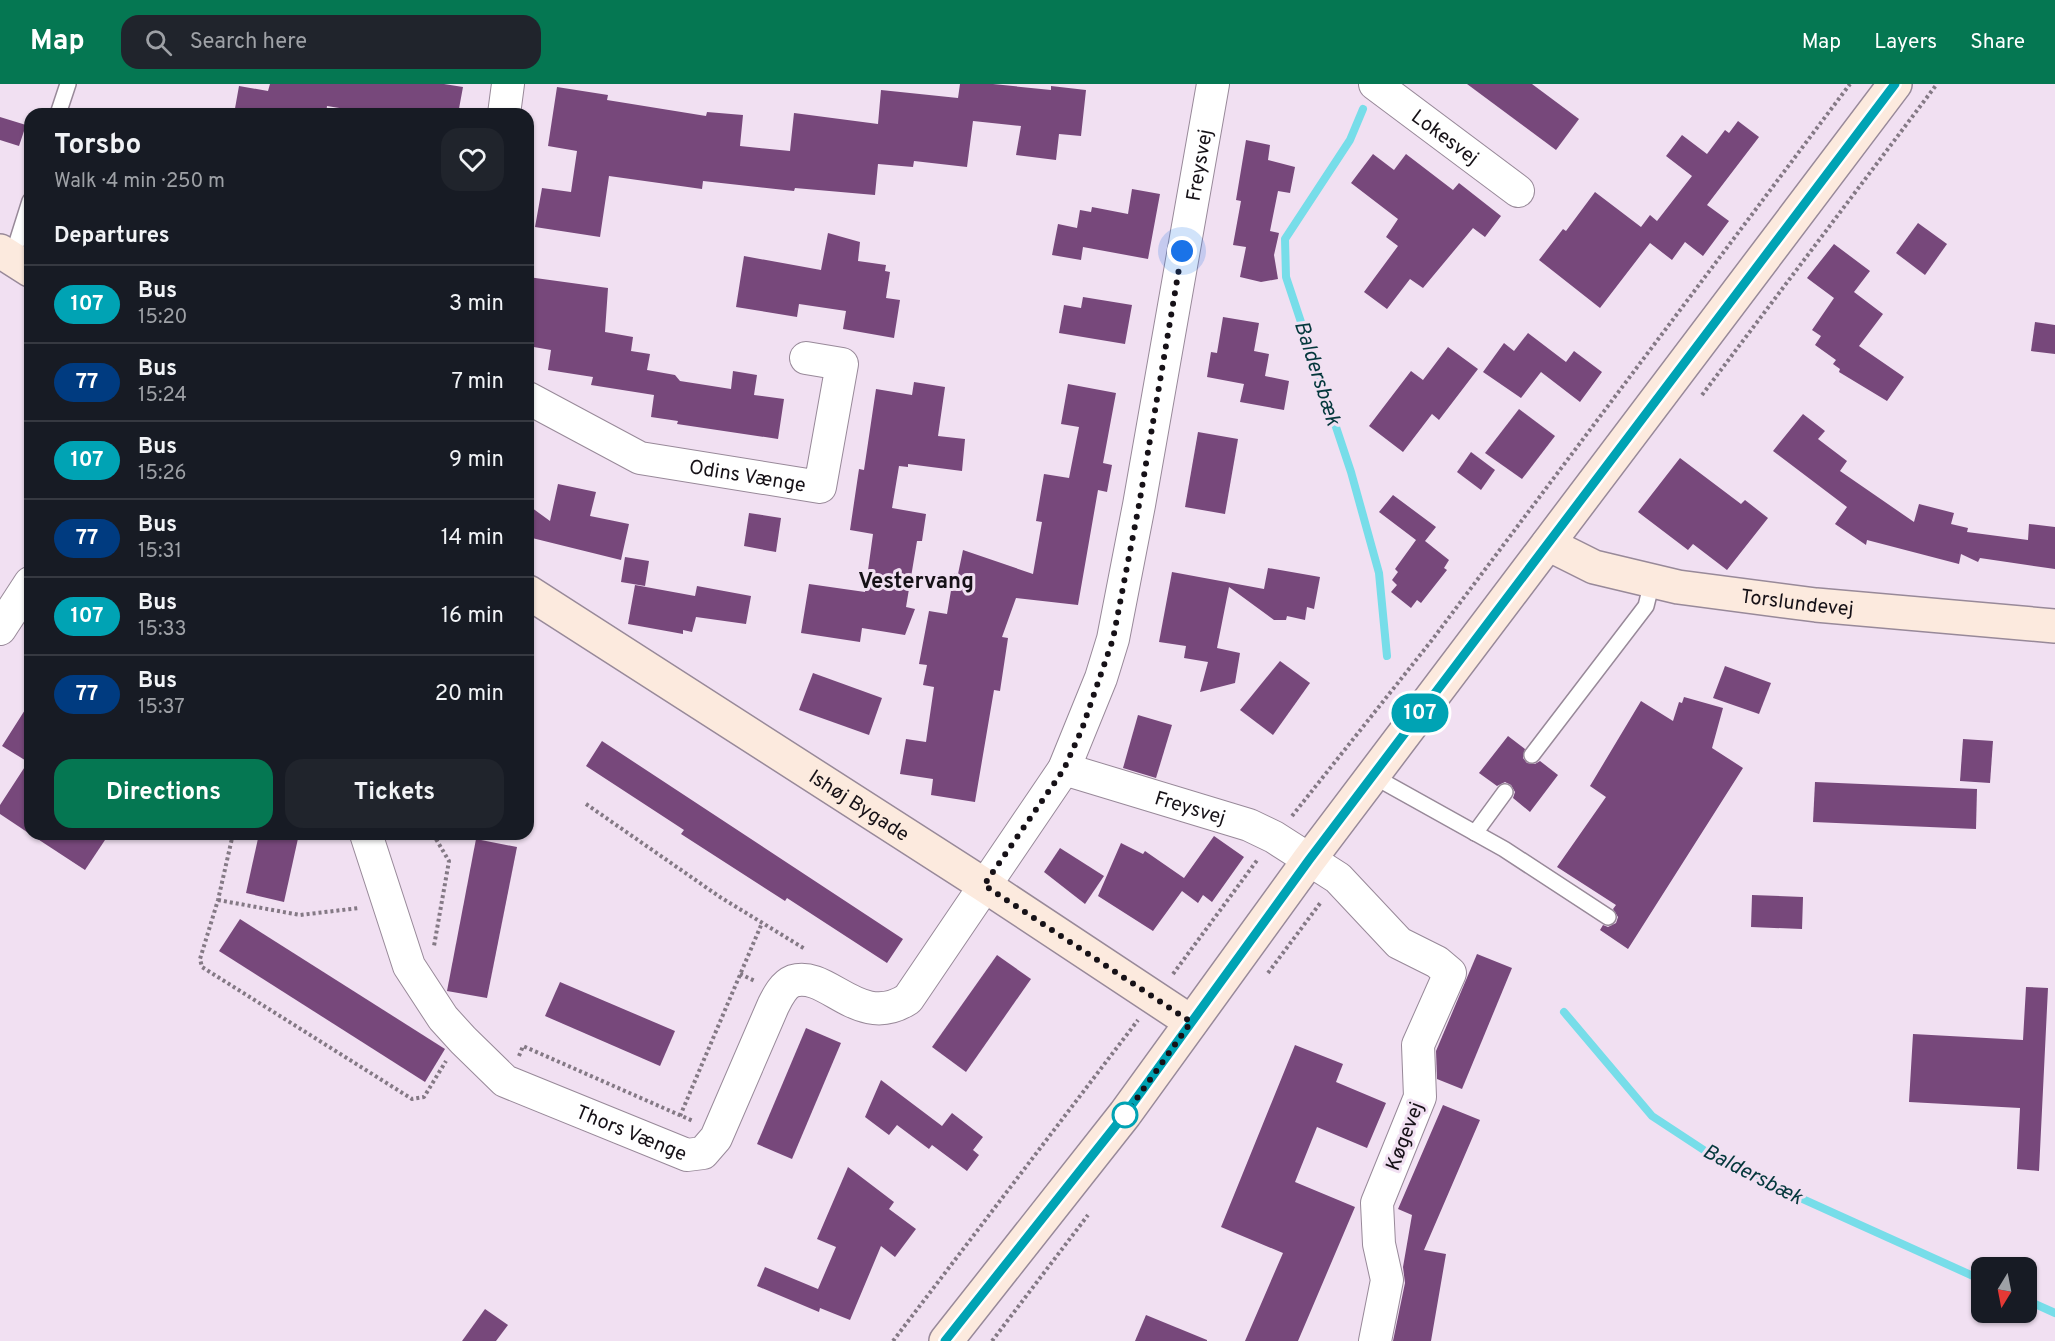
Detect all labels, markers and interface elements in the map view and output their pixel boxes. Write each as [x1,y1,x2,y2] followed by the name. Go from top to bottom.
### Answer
[121,15,541,69] search box
[30,24,85,60] text: Map
[142,26,175,59] icon: search
[190,29,307,56] text: Search here
[1802,29,1841,56] text: Map
[1874,29,1937,56] text: Layers
[1970,29,2025,56] text: Share
[1405,105,1483,172] street label: Lokesvej
[1182,127,1220,203] street label: Freysvej
[54,128,141,164] text: Torsbo
[441,128,504,191] button: heart
[54,169,225,195] text: Walk · 4 min · 250 m
[54,223,170,250] text: Departures
[1167,236,1197,266] your location
[138,278,177,305] text: Bus
[70,291,104,318] text: 107
[449,291,504,318] text: 3 min
[138,305,187,331] text: 15:20
[1287,318,1346,430] water label: Baldersbæk
[138,356,177,383] text: Bus
[76,369,98,396] text: 77
[452,369,504,396] text: 7 min
[138,383,187,409] text: 15:24
[138,434,177,461] text: Bus
[70,447,104,474] text: 107
[449,447,504,474] text: 9 min
[687,455,807,500] street label: Odins Vænge
[138,461,187,487] text: 15:26
[138,512,177,539] text: Bus
[76,525,98,552] text: 77
[441,525,504,552] text: 14 min
[138,539,182,565] text: 15:31
[858,569,974,596] district label: Vestervang
[1739,584,1855,623] street label: Torslundevej
[138,590,177,617] text: Bus
[70,603,104,630] text: 107
[441,603,504,630] text: 16 min
[138,617,186,643] text: 15:33
[138,668,177,695] text: Bus
[76,681,98,708] text: 77
[435,681,504,708] text: 20 min
[1386,694,1454,732] line badge: 107
[138,695,185,721] text: 15:37
[1403,700,1437,727] text: 107
[54,759,273,828] button: Directions
[285,759,504,828] button: Tickets
[803,765,914,849] street label: Ishøj Bygade
[1151,786,1228,832] street label: Freysvej
[1381,1099,1431,1175] street label: Køgevej
[571,1100,690,1169] street label: Thors Vænge
[1112,1102,1138,1128] unlabelled marker
[1698,1139,1807,1212] water label: Baldersbæk
[1971,1257,2037,1323] north arrow
[1971,1257,2037,1323] map controls

